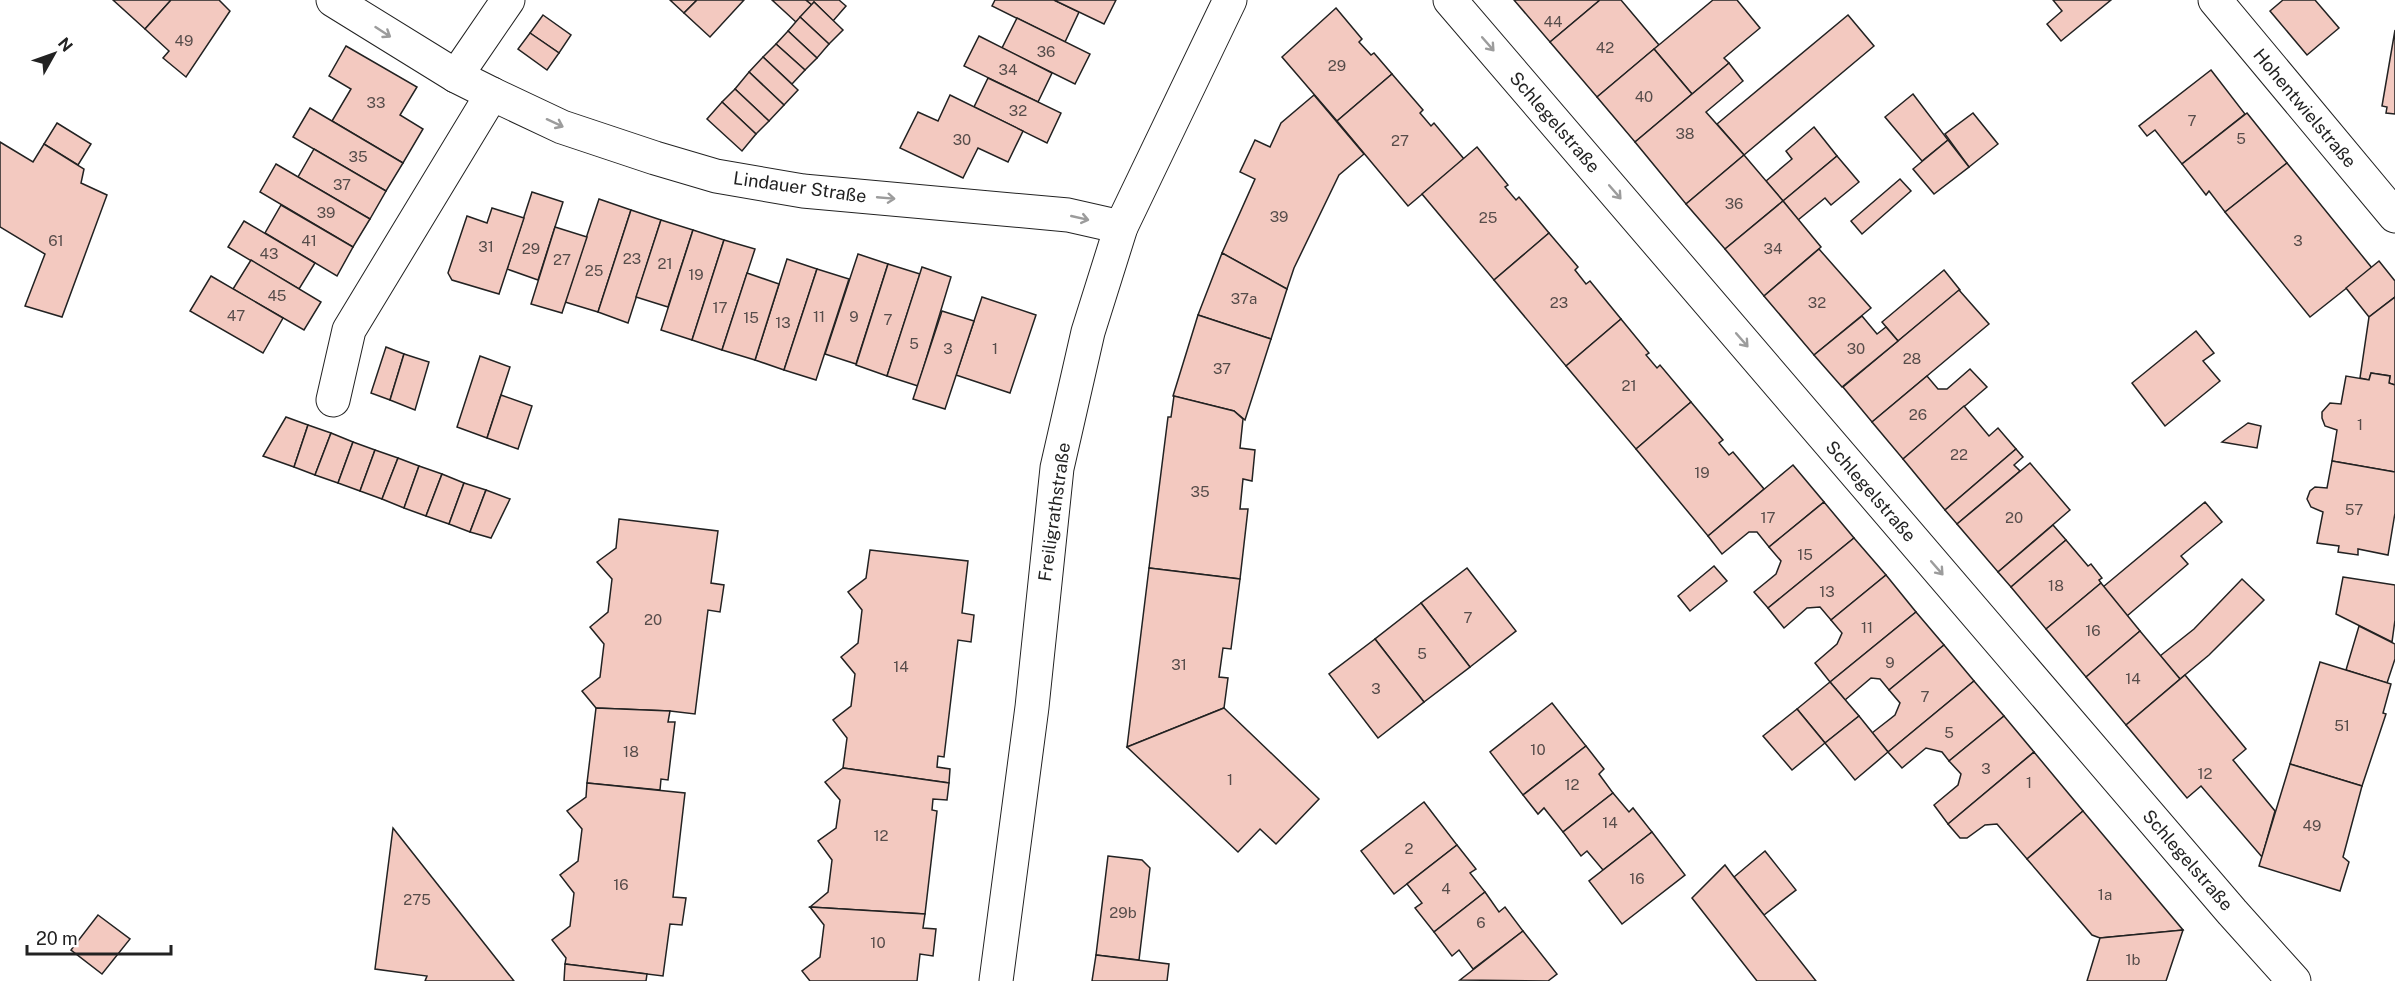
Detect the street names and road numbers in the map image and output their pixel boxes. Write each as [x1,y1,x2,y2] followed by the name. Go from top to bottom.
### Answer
[2249,44,2361,172] street label: Hohentwielstraße
[1505,67,1605,177] street label: Schlegelstraße
[732,167,868,207] street label: Lindauer Straße
[1821,436,1921,546] street label: Schlegelstraße
[1034,441,1074,583] street label: Freiligrathstraße
[2138,805,2238,915] street label: Schlegelstraße

